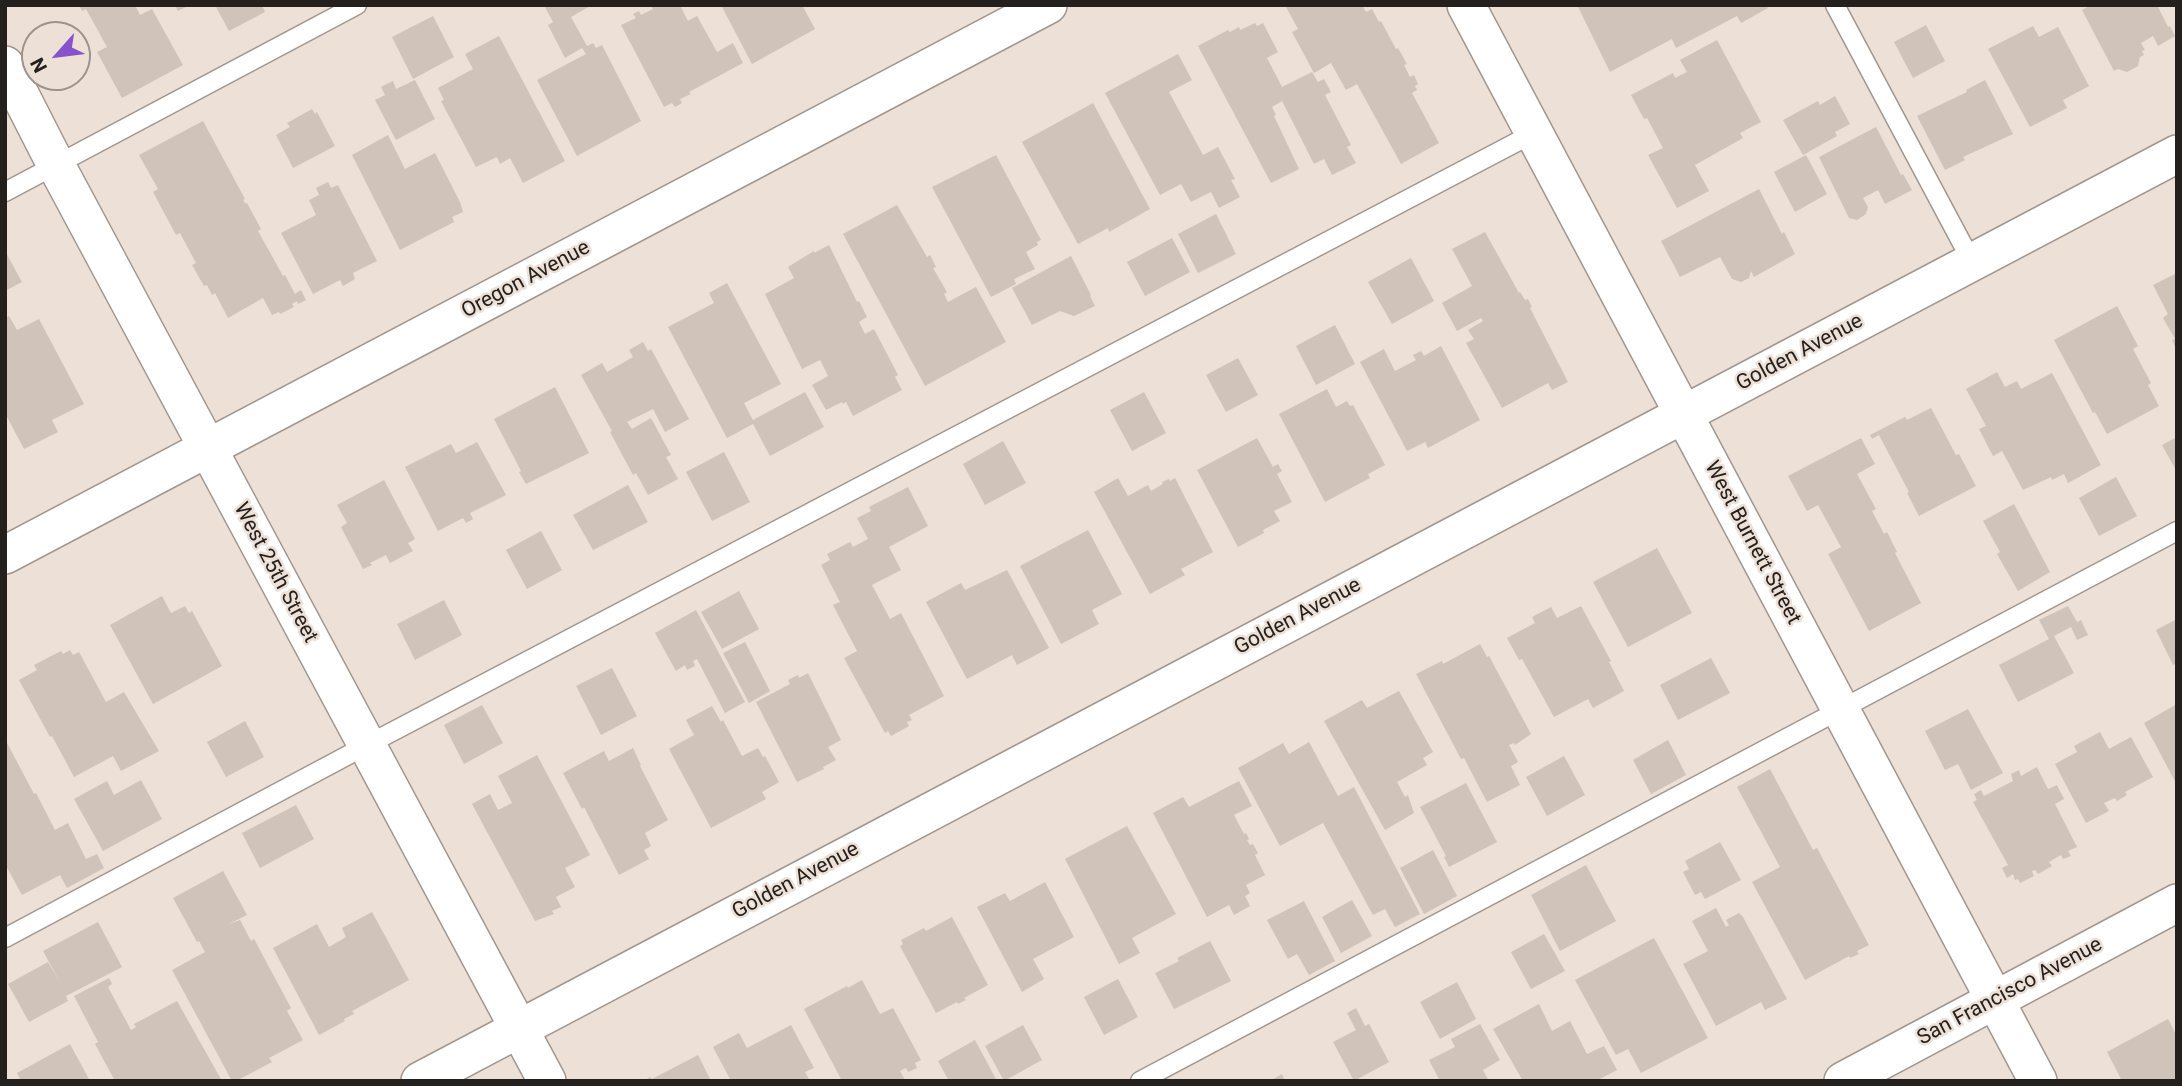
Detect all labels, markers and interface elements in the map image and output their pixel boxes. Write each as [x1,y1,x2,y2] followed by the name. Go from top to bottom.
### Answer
[21,21,91,91] north arrow
[25,54,52,76] text: N
[458,236,594,324] street label: Oregon Avenue
[1732,309,1868,397] street label: Golden Avenue
[1698,457,1806,629] street label: West Burnett Street
[227,499,323,647] street label: West 25th Street
[1230,573,1366,661] street label: Golden Avenue
[728,837,864,925] street label: Golden Avenue
[1913,933,2107,1051] street label: San Francisco Avenue

